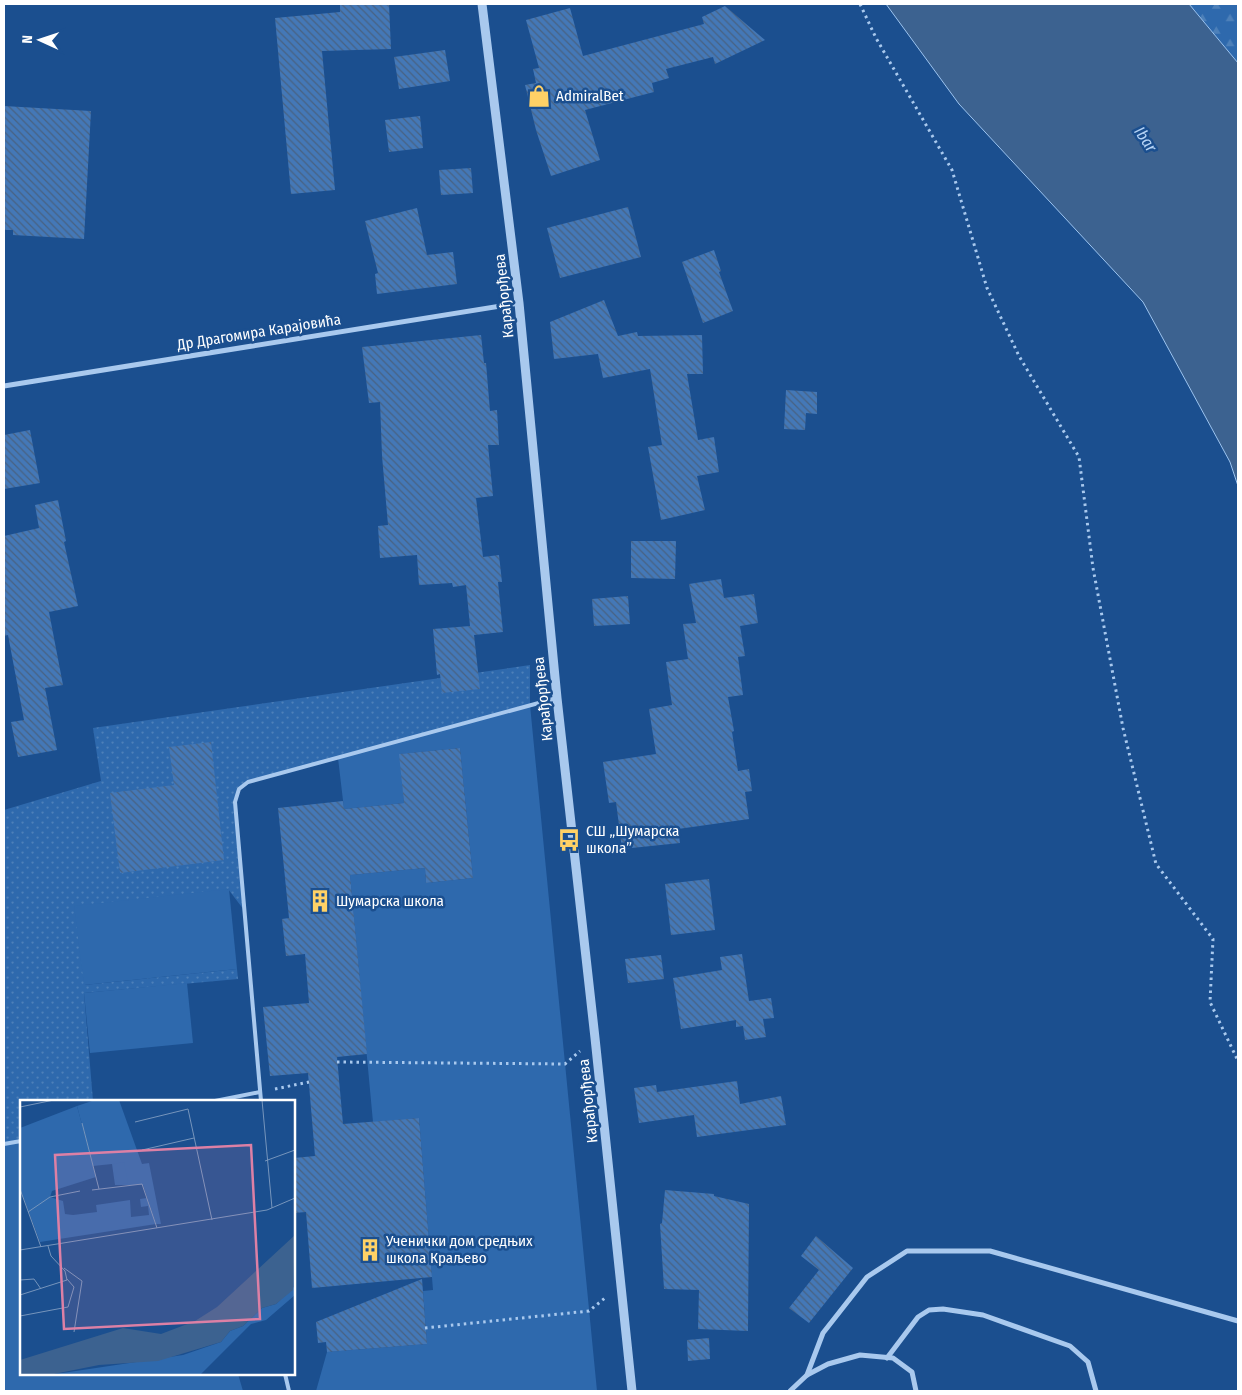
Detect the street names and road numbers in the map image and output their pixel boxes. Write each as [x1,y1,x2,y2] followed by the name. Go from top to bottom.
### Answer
[491,253,517,339] street label: Карађорђева
[175,310,342,354] street label: Др Драгомира Карајовића
[530,656,556,742] street label: Карађорђева
[575,1058,601,1144] street label: Карађорђева

